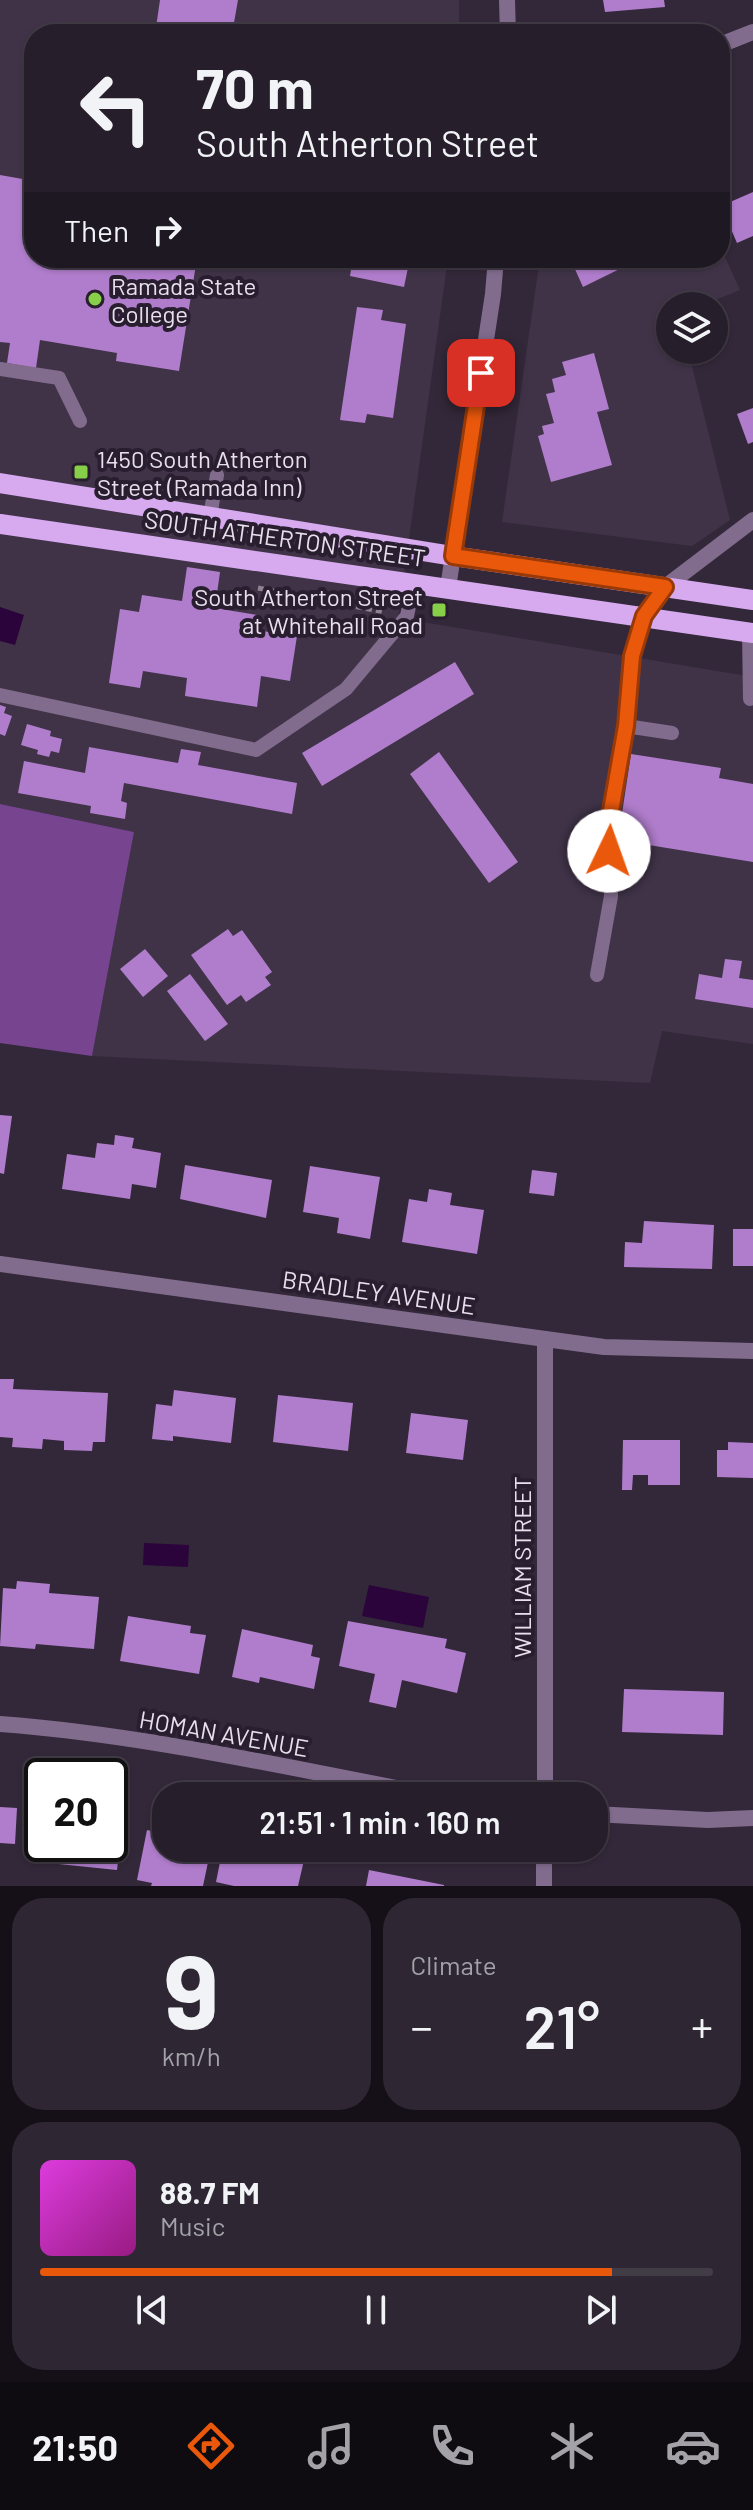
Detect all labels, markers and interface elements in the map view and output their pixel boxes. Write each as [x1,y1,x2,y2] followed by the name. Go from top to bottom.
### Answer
[196,53,314,120] text: 70 m
[64,56,168,160] icon: left
[196,121,539,164] text: South Atherton Street
[145,208,189,252] icon: right
[64,212,129,248] text: Then
[111,271,256,328] place label: Ramada State College
[86,290,104,308] marker: Ramada State College
[656,292,728,364] map controls
[656,292,728,364] button: layers
[447,339,515,407] pin
[459,351,503,395] icon: arrive
[97,444,308,501] place label: 1450 South Atherton Street (Ramada Inn)
[72,463,90,481] marker: 1450 South Atherton Street (Ramada Inn)
[143,504,427,572] street label: SOUTH ATHERTON STREET
[194,582,423,639] place label: South Atherton Street at Whitehall Road
[430,601,448,619] marker: South Atherton Street at Whitehall Road
[567,809,651,893] position arrow
[281,1264,477,1320] street label: BRADLEY AVENUE
[507,1476,536,1658] street label: WILLIAM STREET
[137,1704,311,1762] street label: HOMAN AVENUE
[24,1758,128,1862] speed limit sign: 20
[260,1804,500,1840] text: 21:51 · 1 min · 160 m
[164,1925,219,2050] text: 9
[411,1949,497,1980] text: Climate
[524,1989,600,2061] text: 21°
[411,1999,433,2052] text: −
[691,1999,713,2052] text: +
[162,2040,221,2071] text: km/h
[160,2174,260,2210] text: 88.7 FM
[160,2210,225,2241] text: Music
[130,2288,174,2332] icon: previous
[354,2288,398,2332] icon: pause
[579,2288,623,2332] icon: next
[183,2418,239,2474] icon: directions
[303,2418,359,2474] icon: music
[424,2418,480,2474] icon: phone
[544,2418,600,2474] icon: climate
[665,2418,721,2474] icon: car
[32,2425,118,2468] text: 21:50

